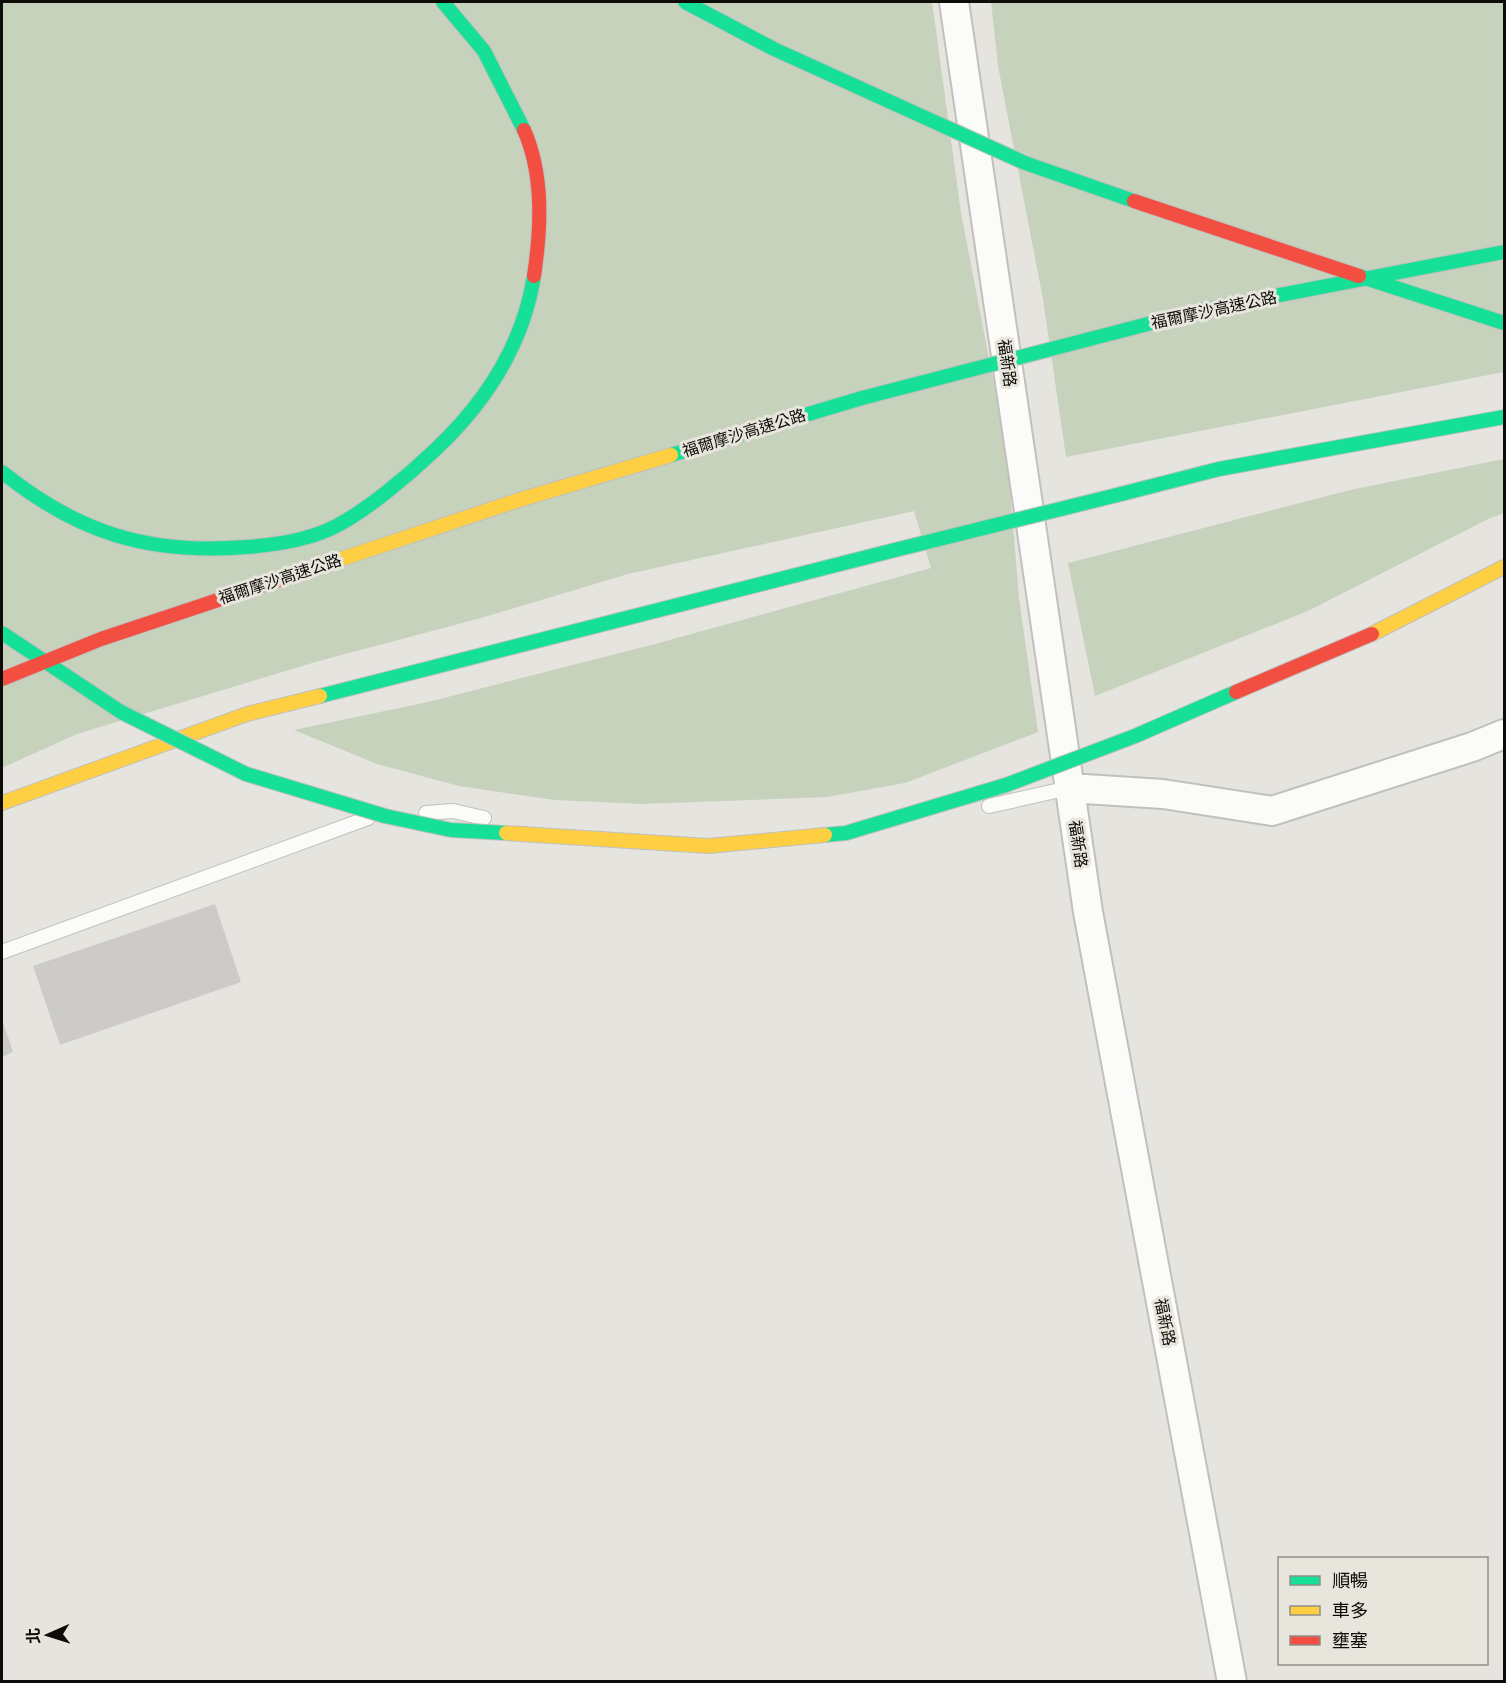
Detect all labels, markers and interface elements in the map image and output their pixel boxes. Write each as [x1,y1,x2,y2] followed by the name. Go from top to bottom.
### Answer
[1149,287,1279,333] street label: 福爾摩沙高速公路
[994,338,1020,388] street label: 福新路
[680,405,808,461] street label: 福爾摩沙高速公路
[216,550,344,608] street label: 福爾摩沙高速公路
[1065,819,1091,869] street label: 福新路
[1151,1297,1179,1347] street label: 福新路
[1278,1557,1488,1665] legend
[1332,1570,1368,1591] text: 順暢
[1332,1600,1368,1621] text: 車多
[18,1605,78,1665] north arrow
[24,1627,43,1644] text: 北
[1332,1630,1368,1651] text: 壅塞

